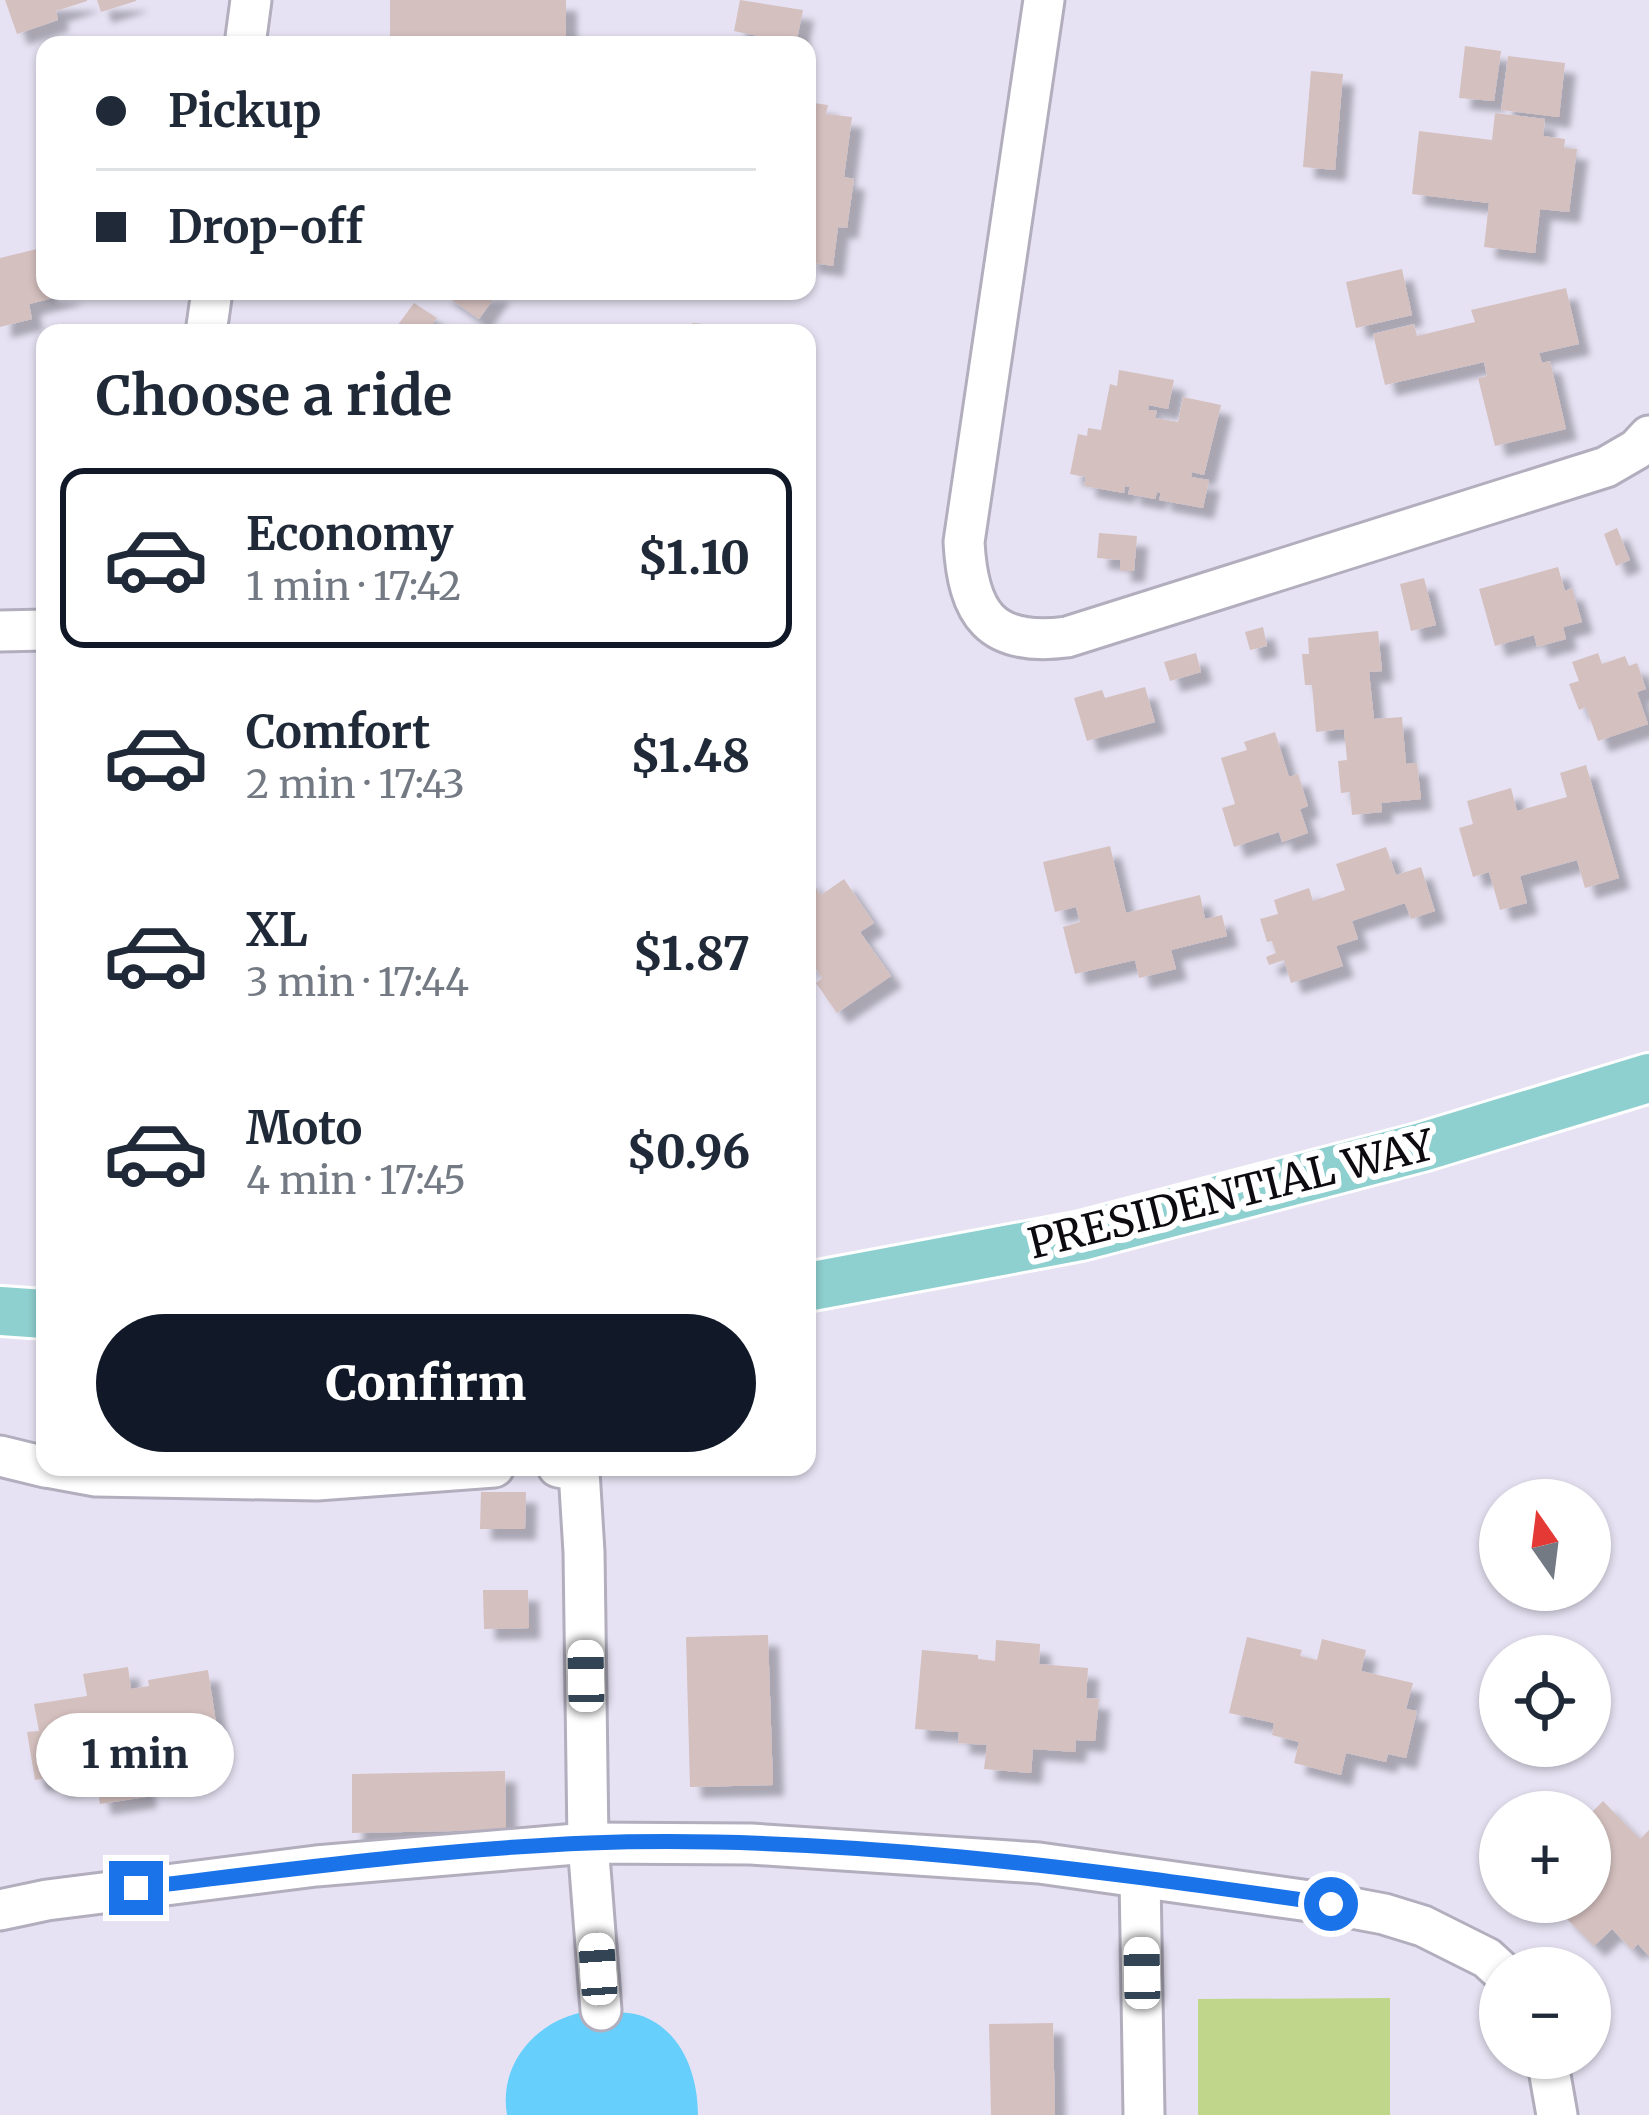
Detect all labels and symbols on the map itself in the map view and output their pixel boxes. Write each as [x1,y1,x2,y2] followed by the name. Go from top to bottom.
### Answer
[1023,1118,1440,1270] street label: PRESIDENTIAL WAY
[1479,1479,1611,1611] north arrow
[567,1640,605,1712] car
[37,1714,235,1798] callout: 1 min
[109,1861,163,1915] route end
[1304,1877,1358,1931] route start
[578,1932,618,2006] car
[1123,1937,1161,2009] car

